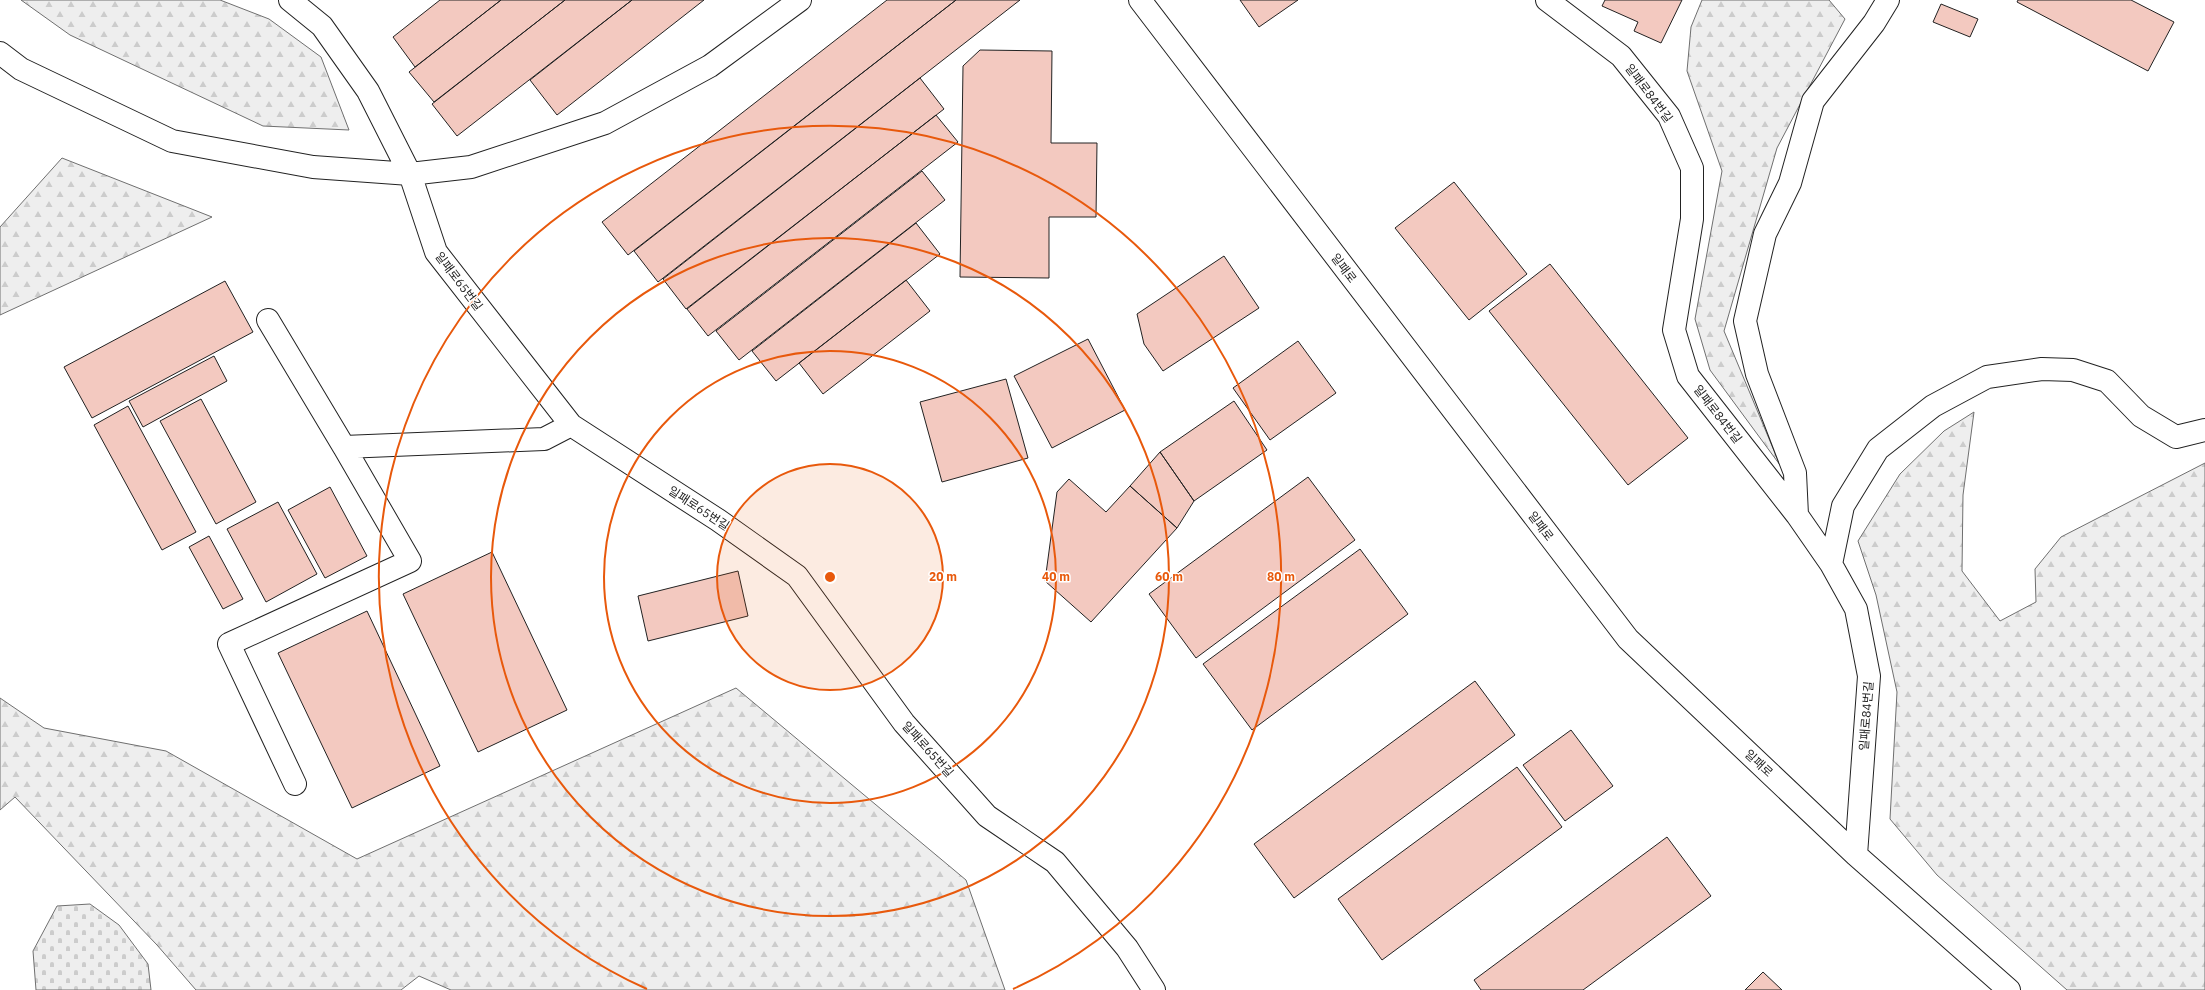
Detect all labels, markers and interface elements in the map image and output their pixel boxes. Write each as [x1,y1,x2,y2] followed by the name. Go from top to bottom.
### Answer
[1622,61,1676,125] street label: 일패로84번길
[432,249,486,313] street label: 일패로65번길
[1328,250,1360,286] street label: 일패로
[1691,382,1745,446] street label: 일패로84번길
[666,483,732,533] street label: 일패로65번길
[1525,508,1557,544] street label: 일패로
[929,569,957,584] text: 20 m
[1042,569,1070,584] text: 40 m
[1155,569,1183,584] text: 60 m
[1267,569,1295,584] text: 80 m
[823,570,837,584] centre of rings
[1856,681,1876,751] street label: 일패로84번길
[899,718,957,780] street label: 일패로65번길
[1742,746,1776,780] street label: 일패로

